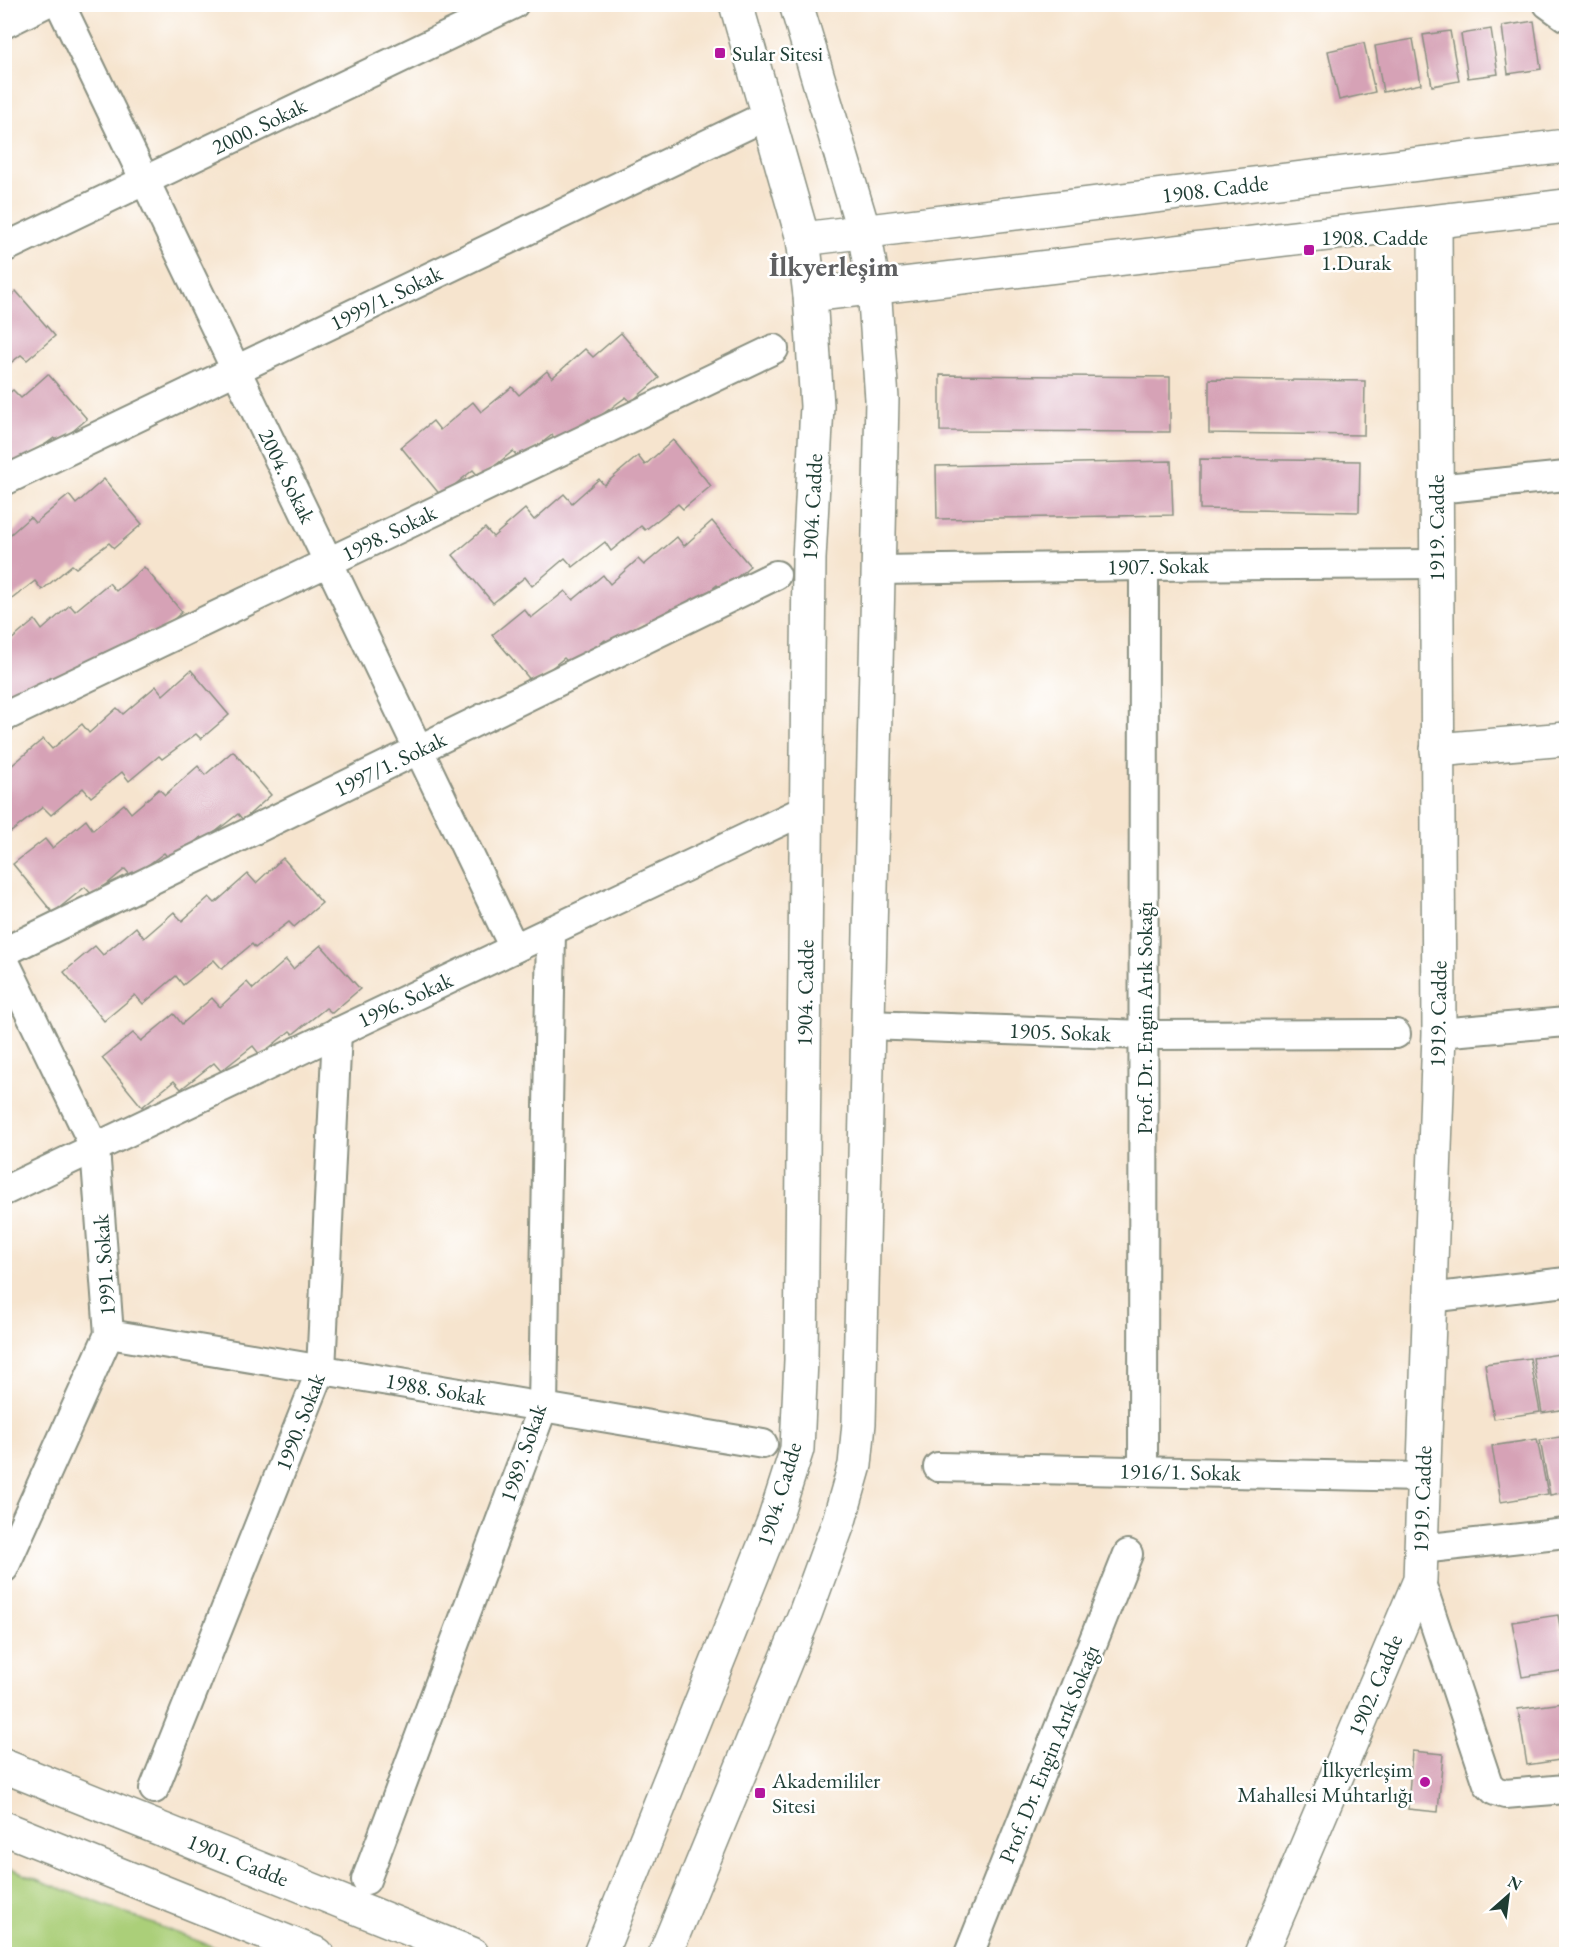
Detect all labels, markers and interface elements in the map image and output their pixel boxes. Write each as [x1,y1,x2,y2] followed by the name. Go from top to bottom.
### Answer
[732,39,823,68] place label: Sular Sitesi
[713,46,727,60] marker: Sular Sitesi
[207,90,312,161] street label: 2000. Sokak
[1160,168,1270,210] street label: 1908. Cadde
[1321,223,1428,277] place label: 1908. Cadde 1.Durak
[1302,243,1316,257] marker: 1908. Cadde 1.Durak
[769,248,899,284] district label: İlkyerleşim
[325,258,447,338] street label: 1999/1. Sokak
[252,424,323,529] street label: 2004. Sokak
[795,452,829,561] street label: 1904. Cadde
[1422,474,1451,581] street label: 1919. Cadde
[337,497,442,568] street label: 1998. Sokak
[1107,551,1210,581] street label: 1907. Sokak
[329,724,451,804] street label: 1997/1. Sokak
[1130,902,1159,1134] street label: Prof. Dr. Engin Arık Sokağı
[790,939,820,1047] street label: 1904. Cadde
[1423,960,1453,1068] street label: 1919. Cadde
[353,965,458,1035] street label: 1996. Sokak
[1009,1016,1112,1048] street label: 1905. Sokak
[86,1212,122,1317] street label: 1991. Sokak
[383,1366,489,1412] street label: 1988. Sokak
[268,1369,332,1475] street label: 1990. Sokak
[493,1399,554,1506] street label: 1989. Sokak
[749,1438,809,1549] street label: 1904. Cadde
[1406,1445,1438,1553] street label: 1919. Cadde
[1119,1456,1242,1488] street label: 1916/1. Sokak
[1341,1630,1409,1740] street label: 1902. Cadde
[992,1641,1106,1867] street label: Prof. Dr. Engin Arık Sokağı
[1237,1755,1413,1809] place label: İlkyerleşim Mahallesi Muhtarlığı
[771,1766,881,1820] place label: Akademililer Sitesi
[1418,1775,1432,1789] marker: İlkyerleşim Mahallesi Muhtarlığı
[753,1786,767,1800] marker: Akademililer Sitesi
[183,1827,293,1894] street label: 1901. Cadde
[1478,1866,1538,1926] north arrow
[1504,1871,1525,1896] text: N

